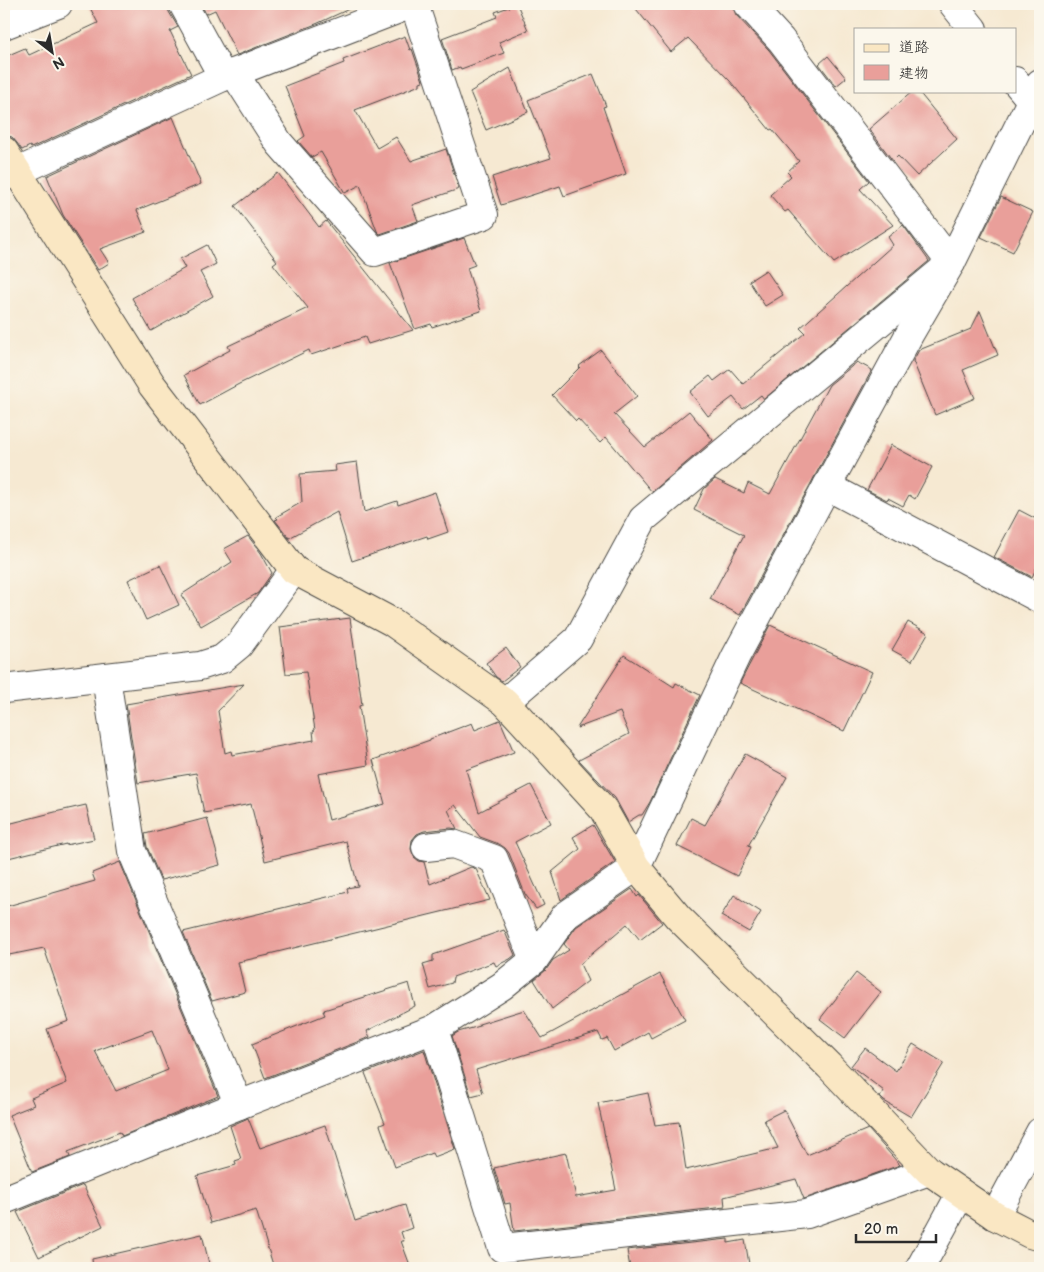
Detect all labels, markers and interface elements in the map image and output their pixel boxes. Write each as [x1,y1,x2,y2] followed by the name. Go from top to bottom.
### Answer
[28,28,78,78] north arrow
[854,28,1016,92] legend
[899,38,929,57] text: 道路
[50,53,67,73] text: N
[899,64,929,83] text: 建物
[856,1212,936,1244] scale bar
[864,1220,898,1239] text: 20 m

